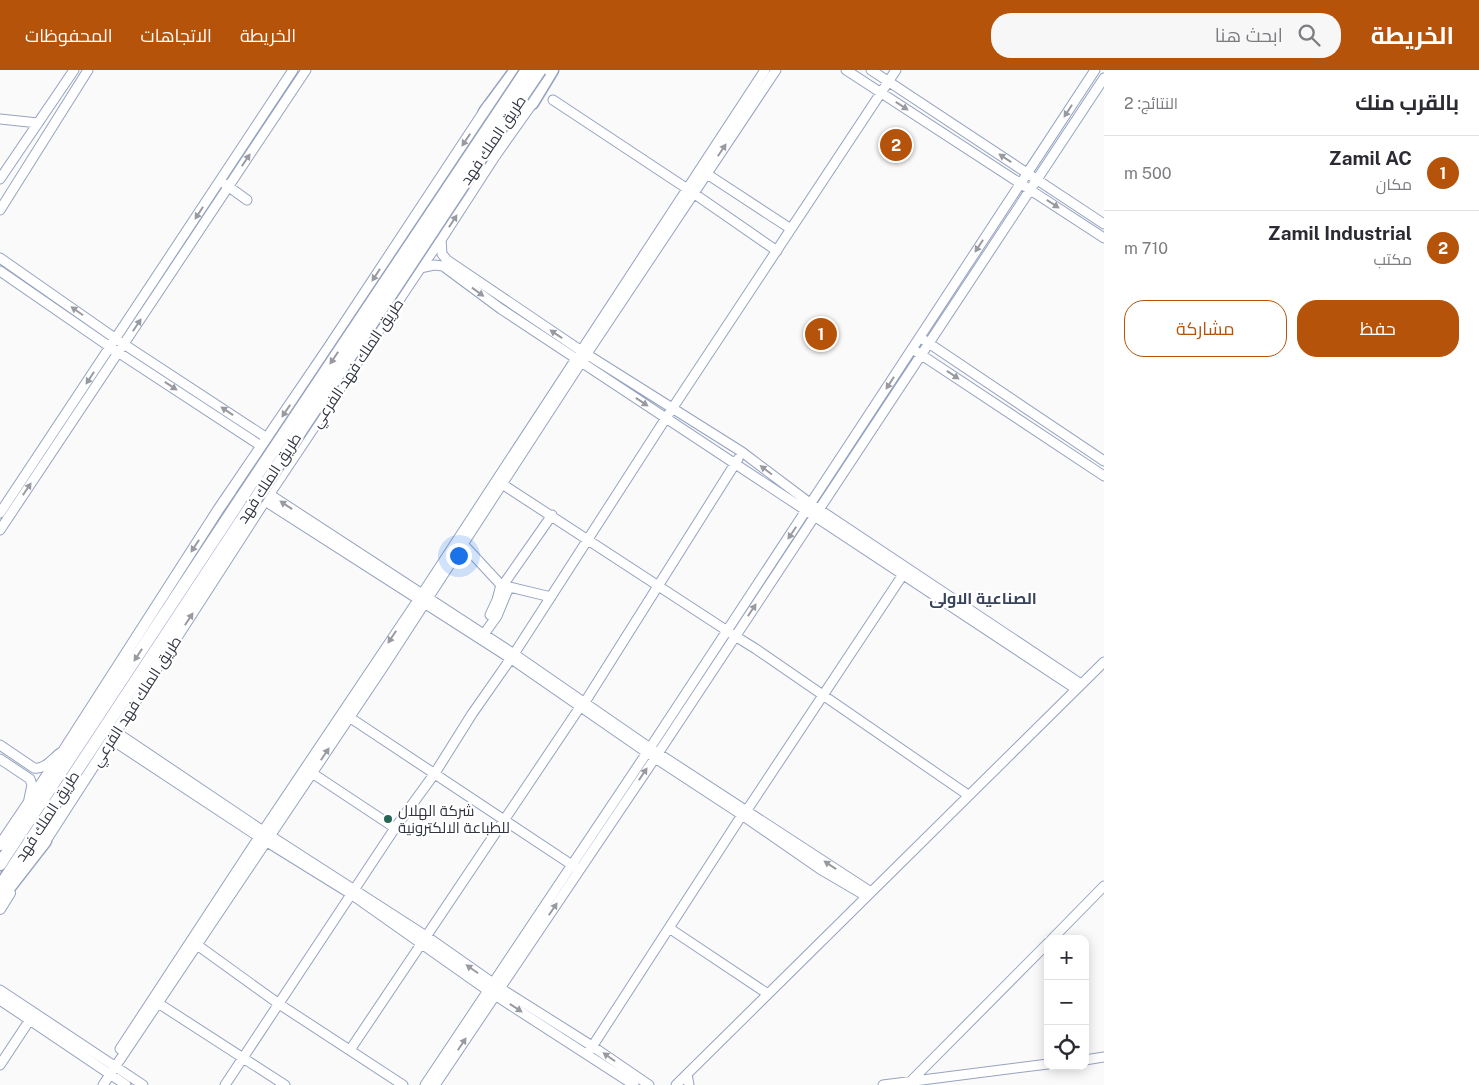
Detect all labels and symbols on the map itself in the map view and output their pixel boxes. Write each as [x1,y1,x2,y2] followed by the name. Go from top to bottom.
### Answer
[457,92,531,189] street label: طريق الملك فهد
[895,101,908,111] one-way arrow
[1063,104,1073,117] one-way arrow
[880,126,912,164] pin: 2
[461,133,471,147] one-way arrow
[717,144,727,157] one-way arrow
[241,154,251,167] one-way arrow
[999,154,1012,163] one-way arrow
[1046,199,1059,209] one-way arrow
[194,206,203,220] one-way arrow
[448,215,458,228] one-way arrow
[974,240,984,253] one-way arrow
[371,269,381,282] one-way arrow
[471,287,485,297] one-way arrow
[308,295,410,433] street label: طريق الملك فهد الفرعي
[70,306,84,316] one-way arrow
[805,315,837,353] pin: 1
[132,318,142,331] one-way arrow
[550,329,563,339] one-way arrow
[330,351,339,365] one-way arrow
[946,370,960,380] one-way arrow
[85,371,95,385] one-way arrow
[885,376,895,389] one-way arrow
[164,381,178,391] one-way arrow
[635,397,649,406] one-way arrow
[281,404,291,417] one-way arrow
[220,406,233,416] one-way arrow
[234,430,306,527] street label: طريق الملك فهد
[759,465,773,475] one-way arrow
[22,482,32,496] one-way arrow
[279,500,293,510] one-way arrow
[787,527,797,540] one-way arrow
[191,539,200,552] one-way arrow
[446,543,472,569] your location
[929,589,1037,608] district label: الصناعية الاولى
[747,603,757,617] one-way arrow
[184,613,194,626] one-way arrow
[387,630,397,644] one-way arrow
[88,633,188,771] street label: طريق الملك فهد الفرعي
[134,648,143,661] one-way arrow
[320,747,330,760] one-way arrow
[12,768,84,865] street label: طريق الملك فهد
[638,768,648,781] one-way arrow
[398,802,510,837] place label: شركة الهلال للطباعة الالكترونية
[382,813,394,825] marker: شركة الهلال للطباعة الالكترونية
[824,860,837,870] one-way arrow
[548,903,557,916] one-way arrow
[466,964,479,974] one-way arrow
[510,1004,523,1013] one-way arrow
[457,1038,467,1051] one-way arrow
[602,1052,615,1062] one-way arrow

